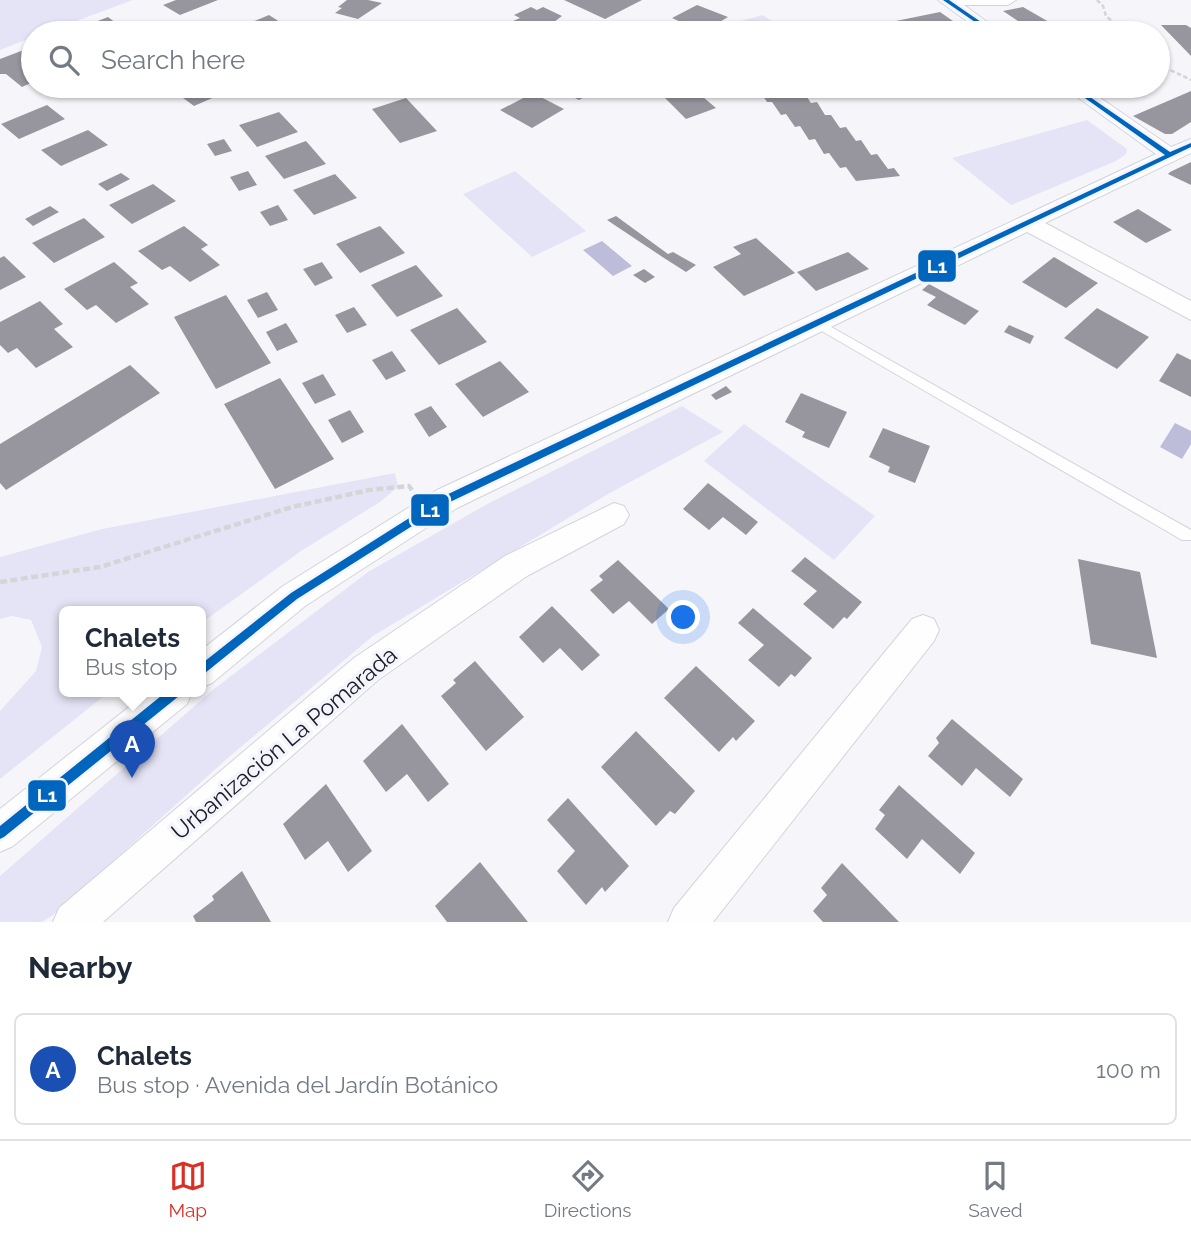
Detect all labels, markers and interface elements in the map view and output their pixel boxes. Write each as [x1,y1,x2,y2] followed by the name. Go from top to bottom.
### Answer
[21,21,1170,98] search box
[45,41,83,79] icon: search
[101,45,245,75] text: Search here
[917,249,957,283] line badge: L1
[927,255,947,277] text: L1
[410,493,450,527] line badge: L1
[420,499,440,521] text: L1
[666,600,700,634] your location
[59,606,206,697] popup
[85,623,180,653] text: Chalets
[166,640,402,845] street label: Urbanización La Pomarada
[85,653,177,680] text: Bus stop
[109,720,155,778] pin: A
[27,779,67,812] line badge: L1
[37,784,57,806] text: L1
[28,950,132,985] text: Nearby
[97,1041,192,1071] text: Chalets
[45,1056,61,1083] text: A
[1096,1056,1161,1083] text: 100 m
[97,1071,498,1098] text: Bus stop · Avenida del Jardín Botánico
[168,1157,207,1221] tab: Map
[544,1157,632,1221] tab: Directions
[968,1157,1023,1221] tab: Saved

